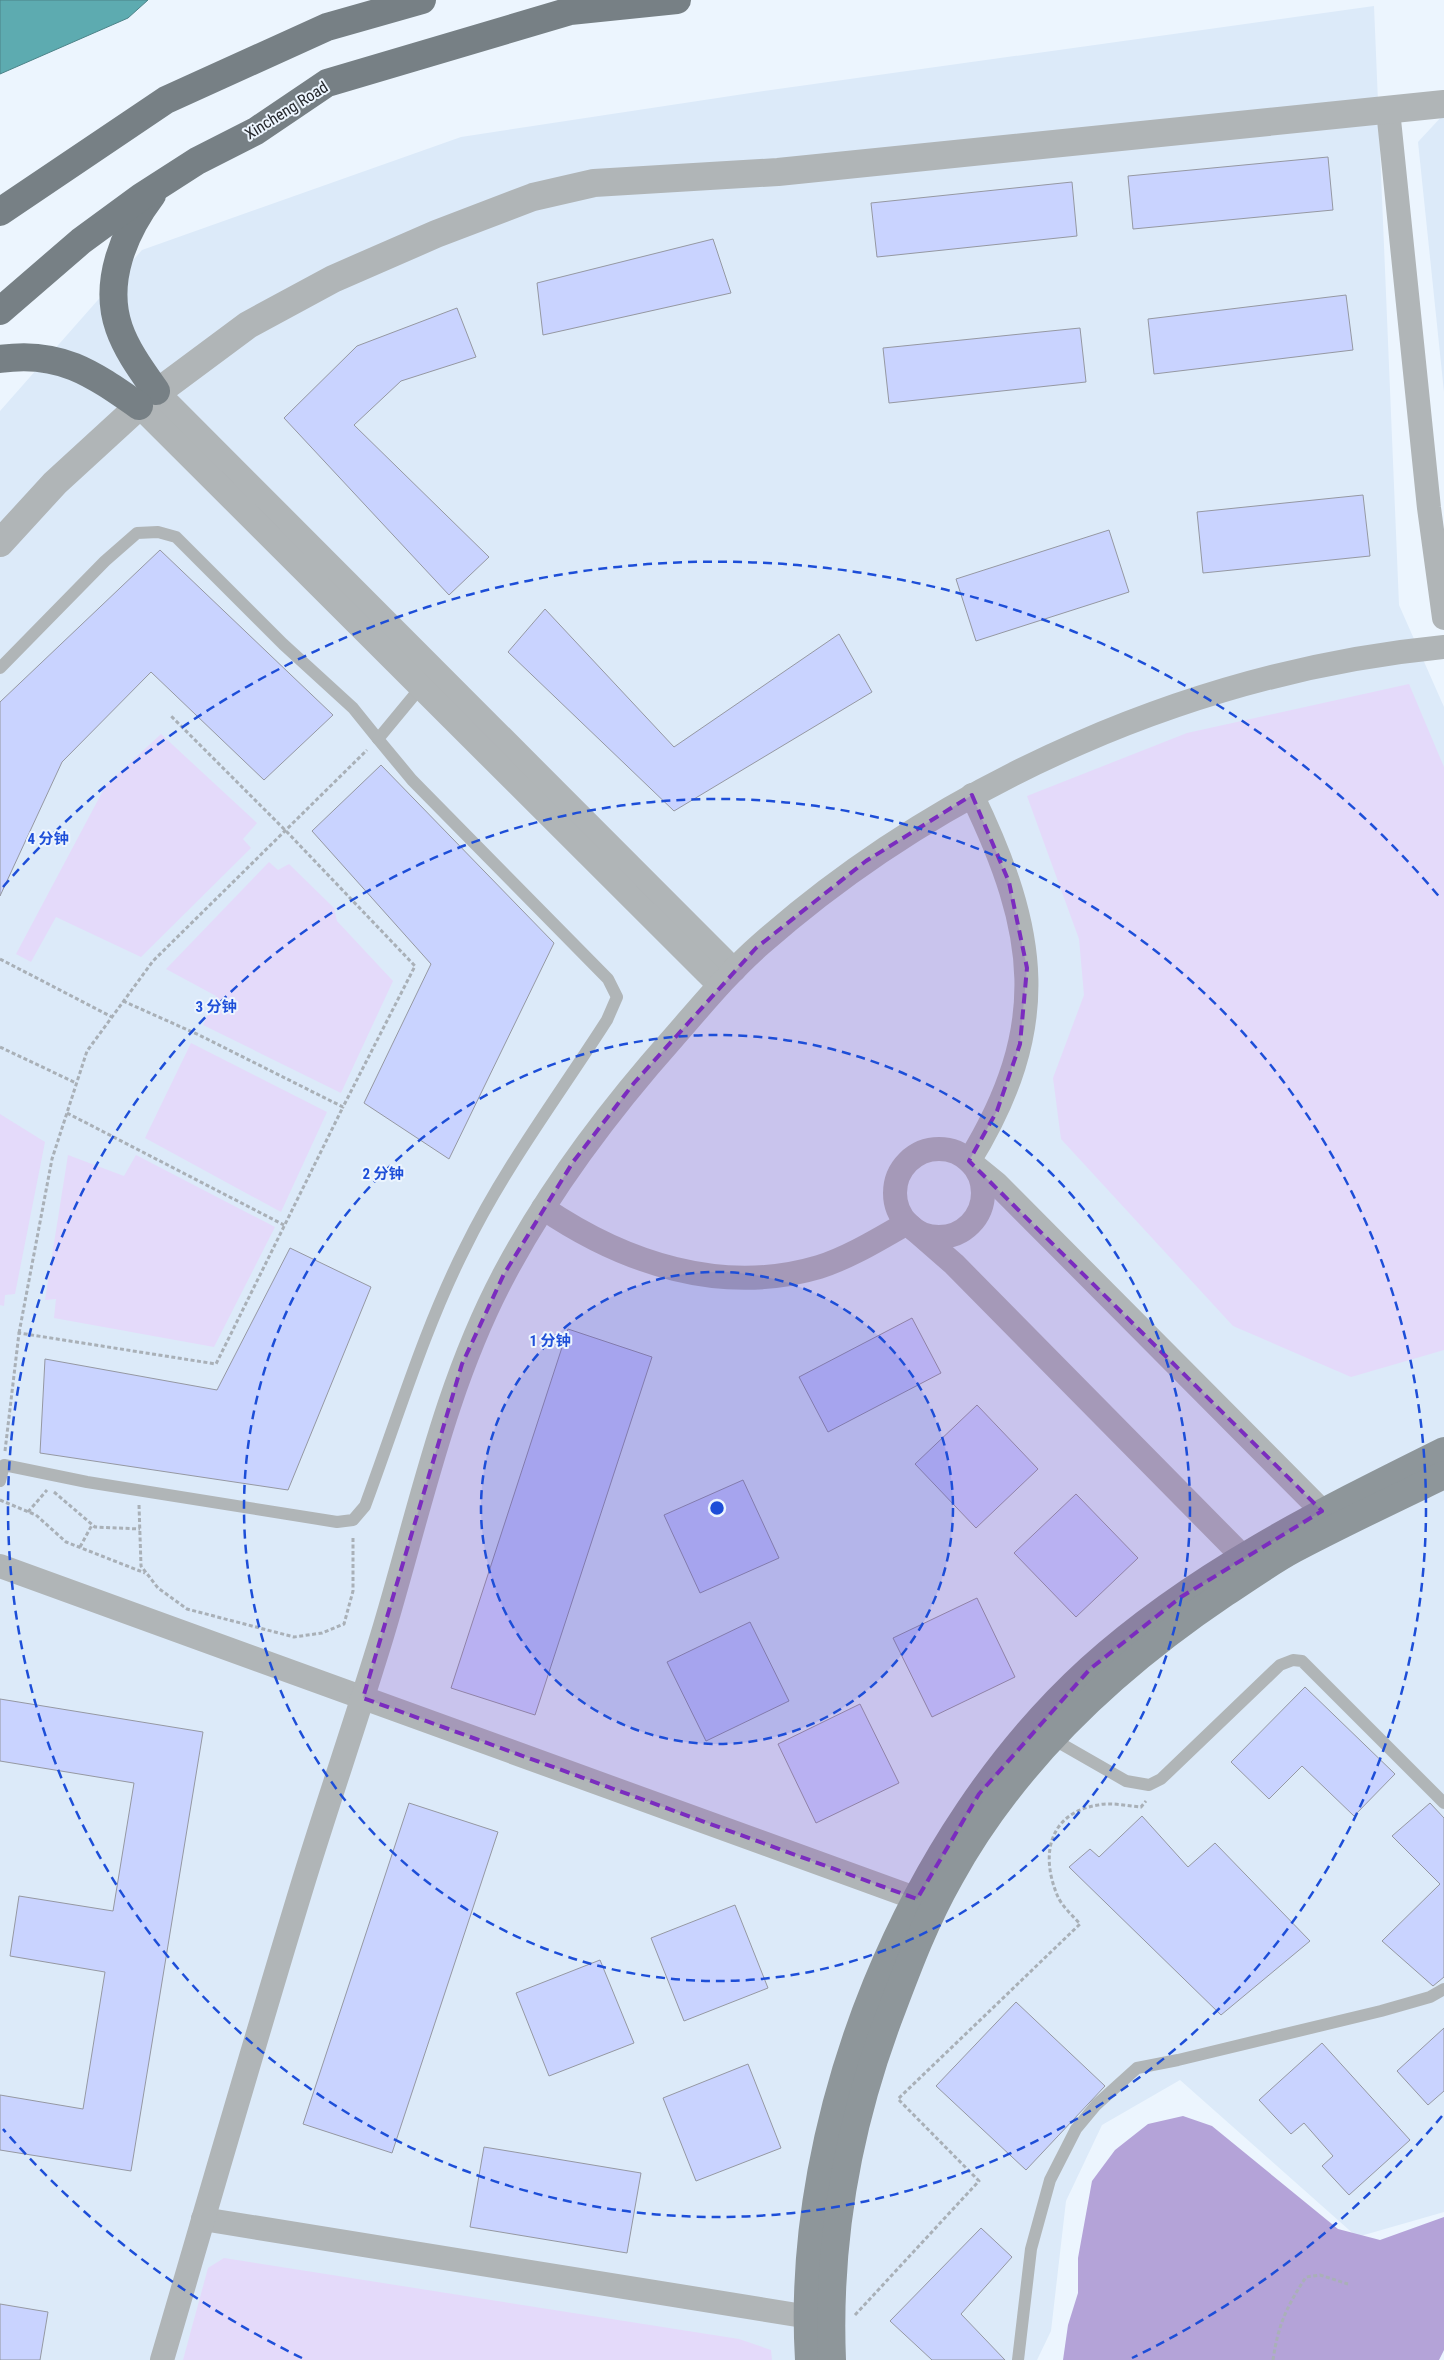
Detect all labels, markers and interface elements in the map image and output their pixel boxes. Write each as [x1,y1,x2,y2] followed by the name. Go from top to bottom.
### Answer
[241,77,331,143] street label: Xincheng Road
[27,830,69,848] text: 4 分钟
[195,998,237,1016] text: 3 分钟
[362,1165,404,1183] text: 2 分钟
[529,1332,571,1350] text: 1 分钟
[708,1499,726,1517] centre of rings

